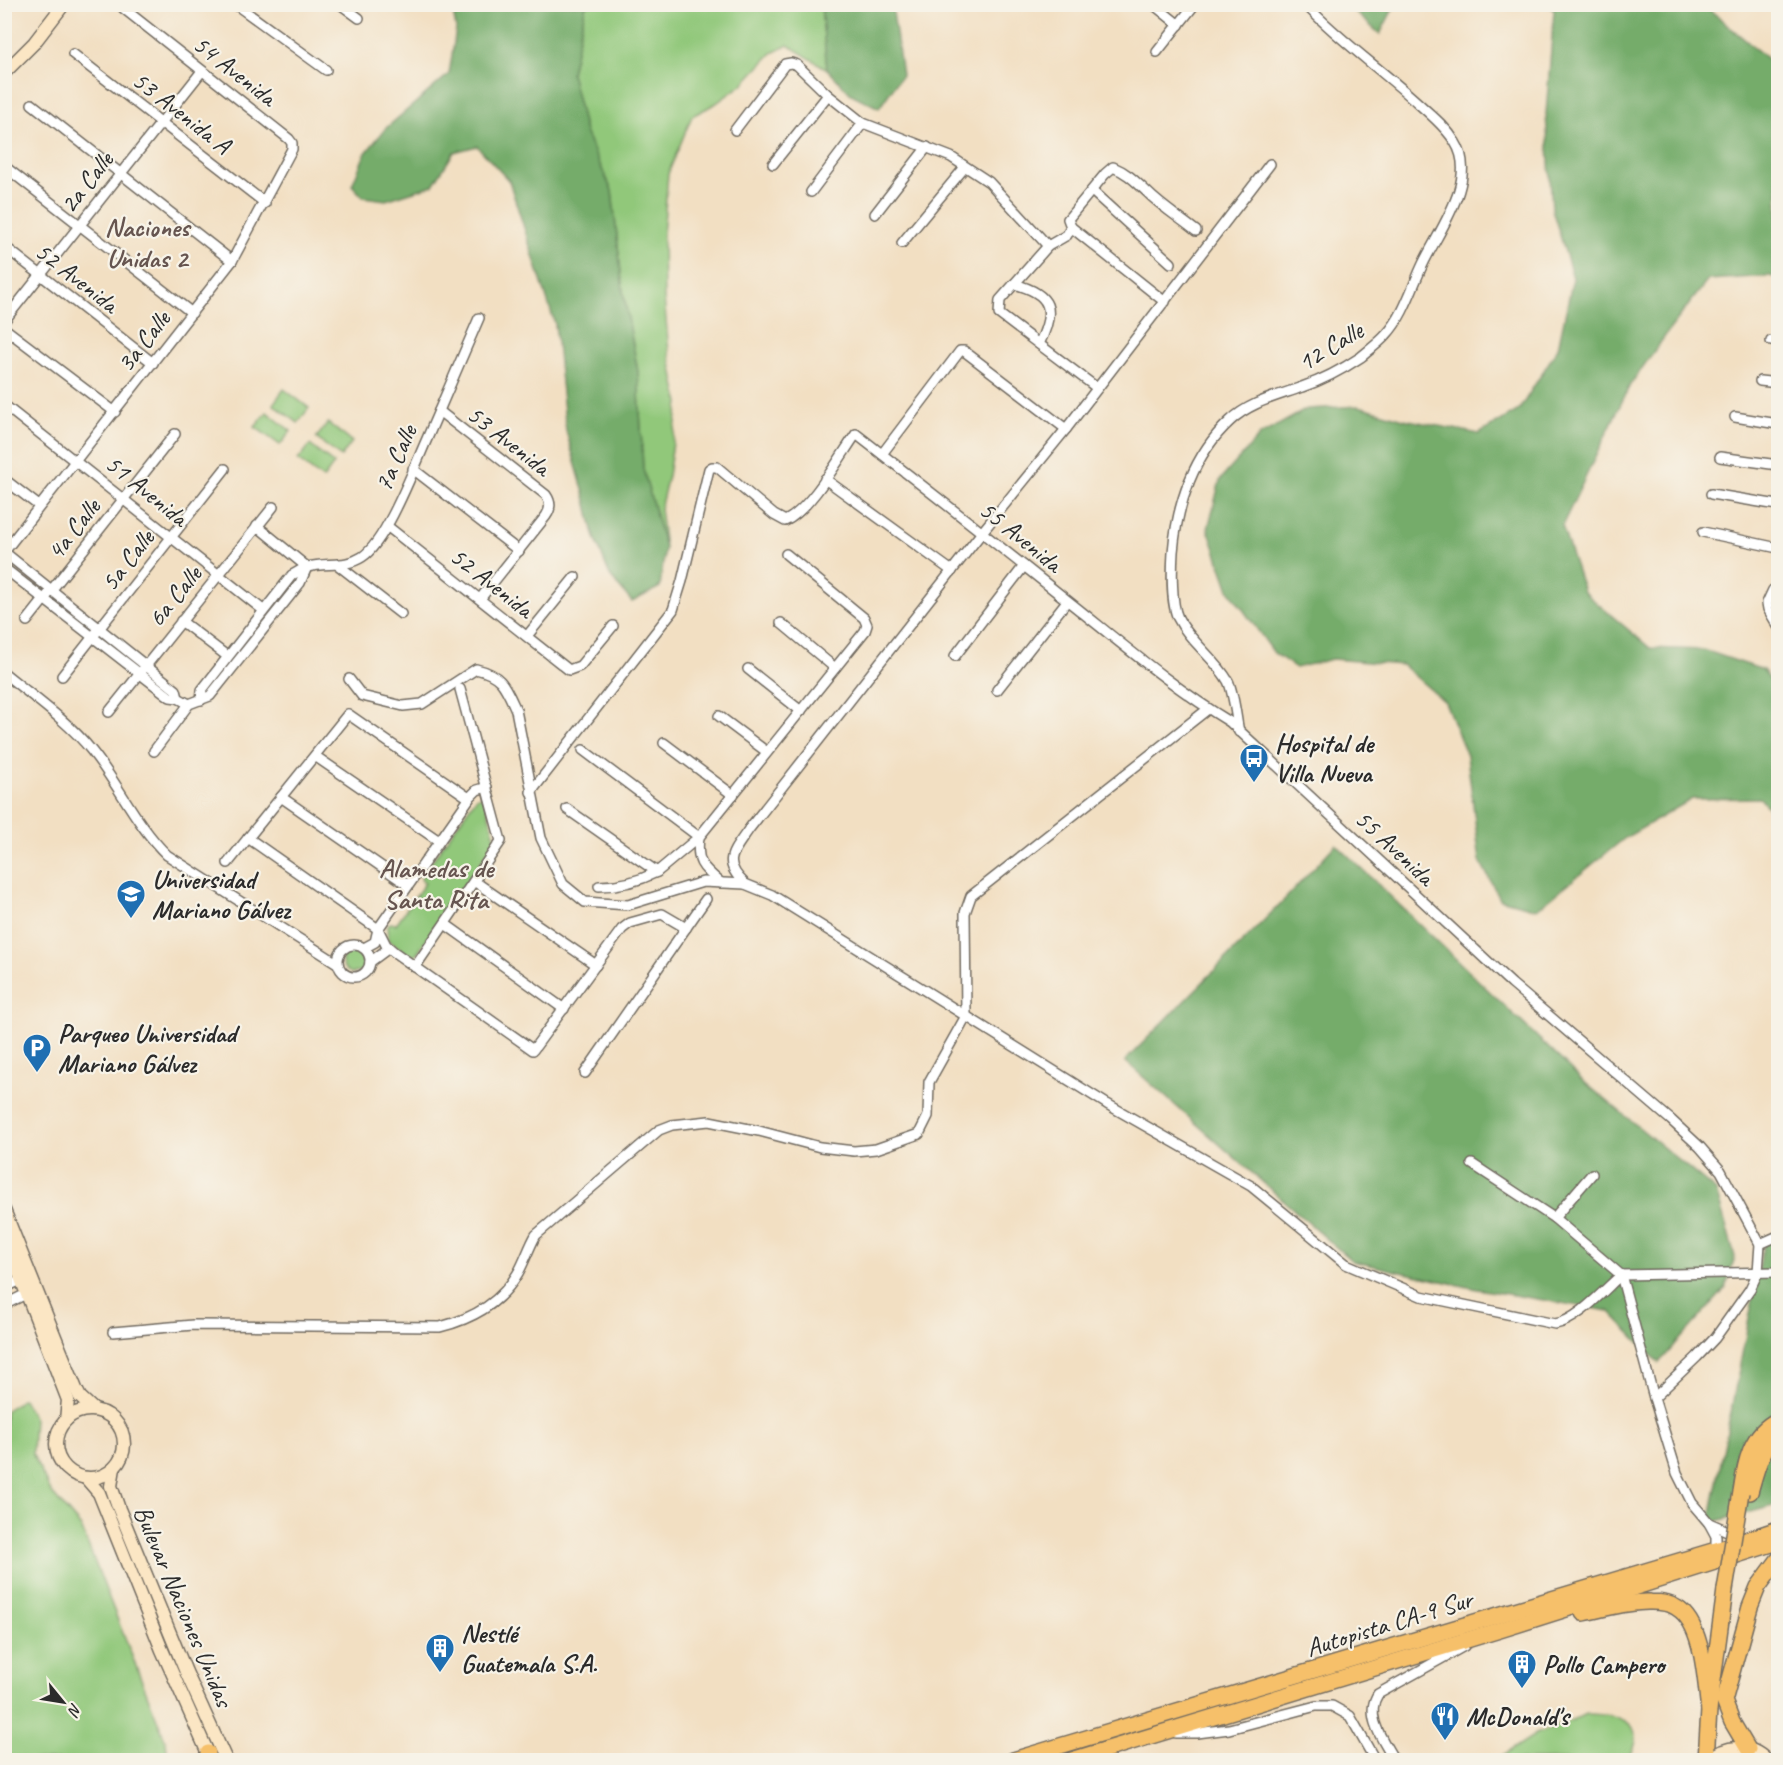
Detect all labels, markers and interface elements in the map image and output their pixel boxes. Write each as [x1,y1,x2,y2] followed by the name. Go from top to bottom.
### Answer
[186,27,285,115] street label: 54 Avenida
[126,64,239,162] street label: 53 Avenida A
[52,144,122,220] street label: 2a Calle
[105,210,192,275] district label: Naciones Unidas 2
[28,234,127,322] street label: 52 Avenida
[109,303,179,379] street label: 3a Calle
[1292,313,1370,379] street label: 12 Calle
[460,397,559,485] street label: 53 Avenida
[366,418,425,497] street label: 7a Calle
[99,447,197,535] street label: 51 Avenida
[39,491,109,567] street label: 4a Calle
[973,493,1071,581] street label: 55 Avenida
[93,522,163,598] street label: 5a Calle
[443,539,542,627] street label: 52 Avenida
[140,558,210,634] street label: 6a Calle
[1275,727,1375,790] place label: Hospital de Villa Nueva
[1238,742,1270,784] bus stop icon: Hospital de Villa Nueva
[1348,802,1443,894] street label: 55 Avenida
[379,851,496,916] district label: Alamedas de Santa Rita
[152,863,292,926] place label: Universidad Mariano Gálvez
[115,878,147,920] school or university icon: Universidad Mariano Gálvez
[58,1017,240,1080] place label: Parqueo Universidad Mariano Gálvez
[21,1032,53,1074] parking icon: Parqueo Universidad Mariano Gálvez
[126,1501,242,1714] street label: Bulevar Naciones Unidas
[1302,1582,1479,1664] street label: Autopista CA-9 Sur
[461,1617,598,1680] place label: Nestlé Guatemala S.A.
[424,1632,456,1674] building icon: Nestlé Guatemala S.A.
[1506,1648,1538,1690] building icon: Pollo Campero
[1543,1648,1667,1681] place label: Pollo Campero
[33,1672,93,1732] north arrow
[62,1700,86,1721] text: N
[1429,1700,1461,1742] restaurant icon: McDonald's
[1466,1700,1572,1733] place label: McDonald's

